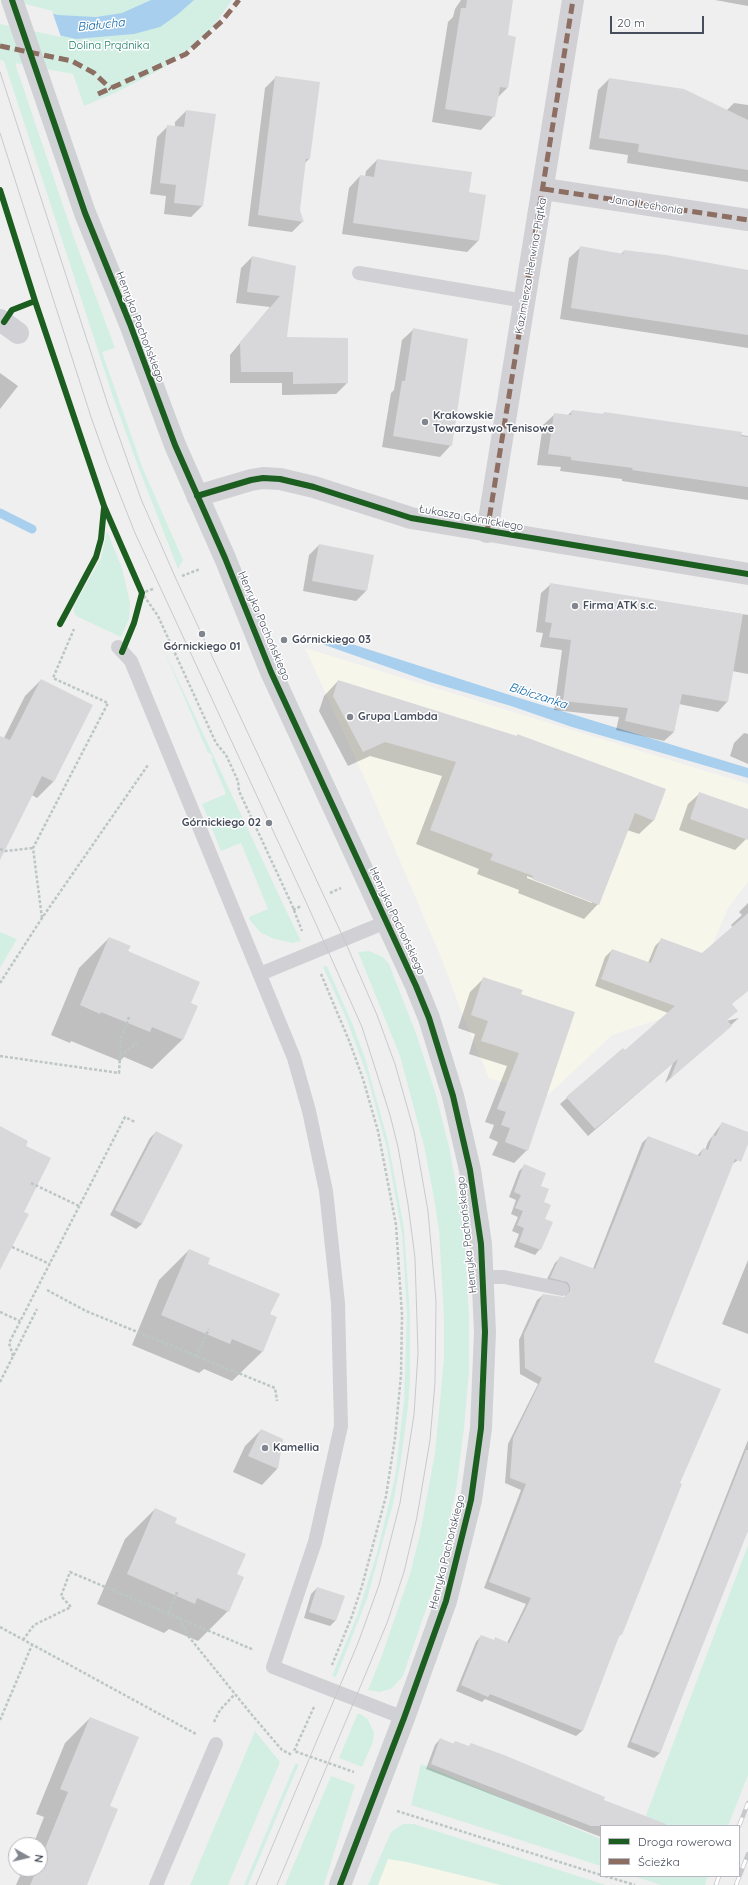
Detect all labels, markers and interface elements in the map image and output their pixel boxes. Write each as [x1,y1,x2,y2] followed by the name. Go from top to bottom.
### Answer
[612,8,706,34] scale bar
[77,15,125,35] water label: Białucha
[617,15,645,30] text: 20 m
[69,39,149,53] park label: Dolina Prądnika
[608,193,684,217] street label: Jana Lechonia
[513,197,549,335] street label: Kazimierza Herwina-Piątka
[113,270,167,384] street label: Henryka Pachońskiego
[433,409,554,435] place label: Krakowskie Towarzystwo Tenisowe
[420,417,430,427] marker: Krakowskie Towarzystwo Tenisowe
[418,502,524,534] street label: Łukasza Górnickiego
[235,569,293,683] street label: Henryka Pachońskiego
[583,599,657,613] place label: Firma ATK s.c.
[570,601,580,611] marker: Firma ATK s.c.
[197,629,207,639] marker: Górnickiego 01
[292,633,371,647] place label: Górnickiego 03
[279,635,289,645] marker: Górnickiego 03
[163,640,241,654] place label: Górnickiego 01
[507,680,569,712] water label: Bibiczanka
[358,710,438,724] place label: Grupa Lambda
[345,712,355,722] marker: Grupa Lambda
[182,816,261,830] place label: Górnickiego 02
[264,818,274,828] marker: Górnickiego 02
[366,865,428,977] street label: Henryka Pachońskiego
[454,1176,480,1294] street label: Henryka Pachońskiego
[273,1441,319,1455] place label: Kamellia
[260,1443,270,1453] marker: Kamellia
[426,1493,468,1611] street label: Henryka Pachońskiego
[600,1825,740,1877] legend
[638,1834,732,1849] text: Droga rowerowa
[8,1837,48,1877] north arrow
[31,1854,46,1864] text: N
[638,1854,680,1869] text: Ścieżka

